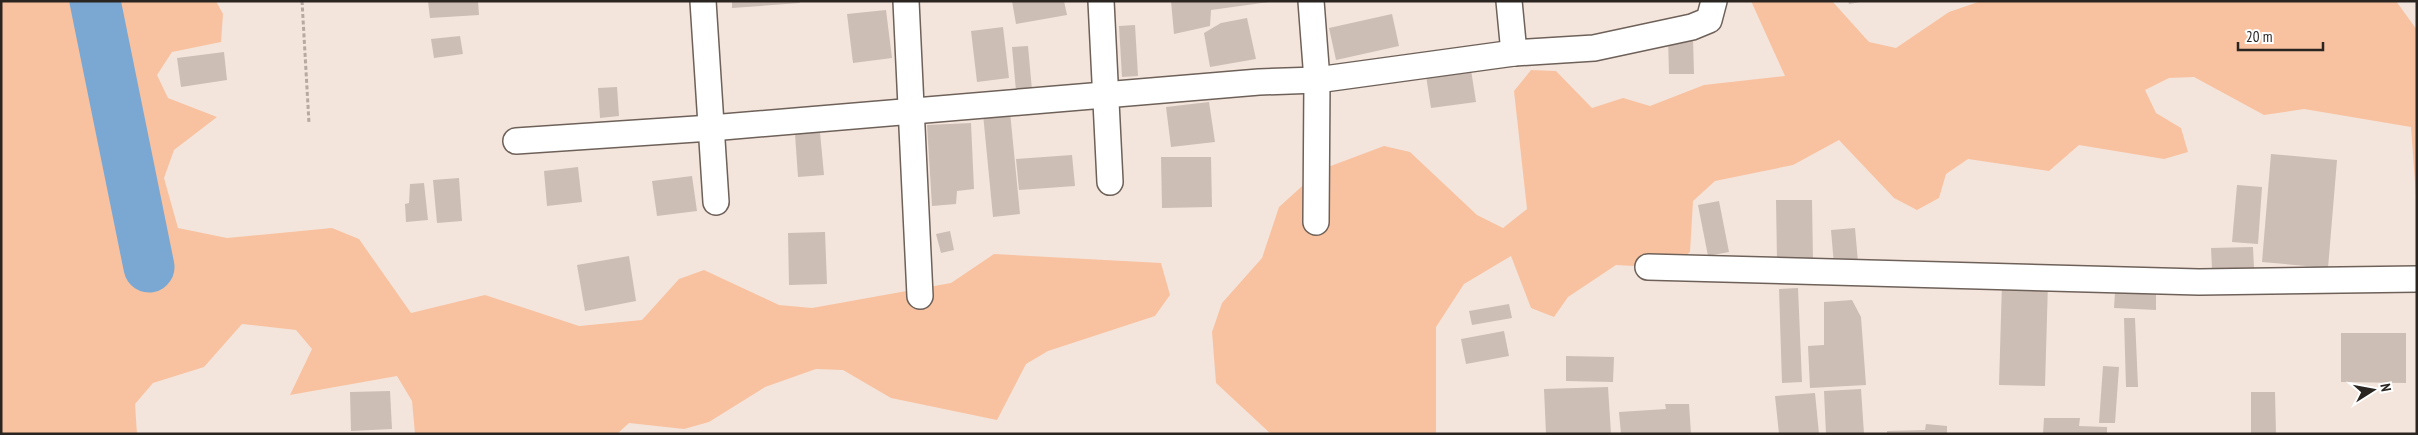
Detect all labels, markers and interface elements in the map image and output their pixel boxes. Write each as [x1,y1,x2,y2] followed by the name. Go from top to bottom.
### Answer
[2238,20,2323,52] scale bar
[2246,27,2272,46] text: 20 m
[2348,365,2398,415] north arrow
[2376,382,2395,393] text: N

